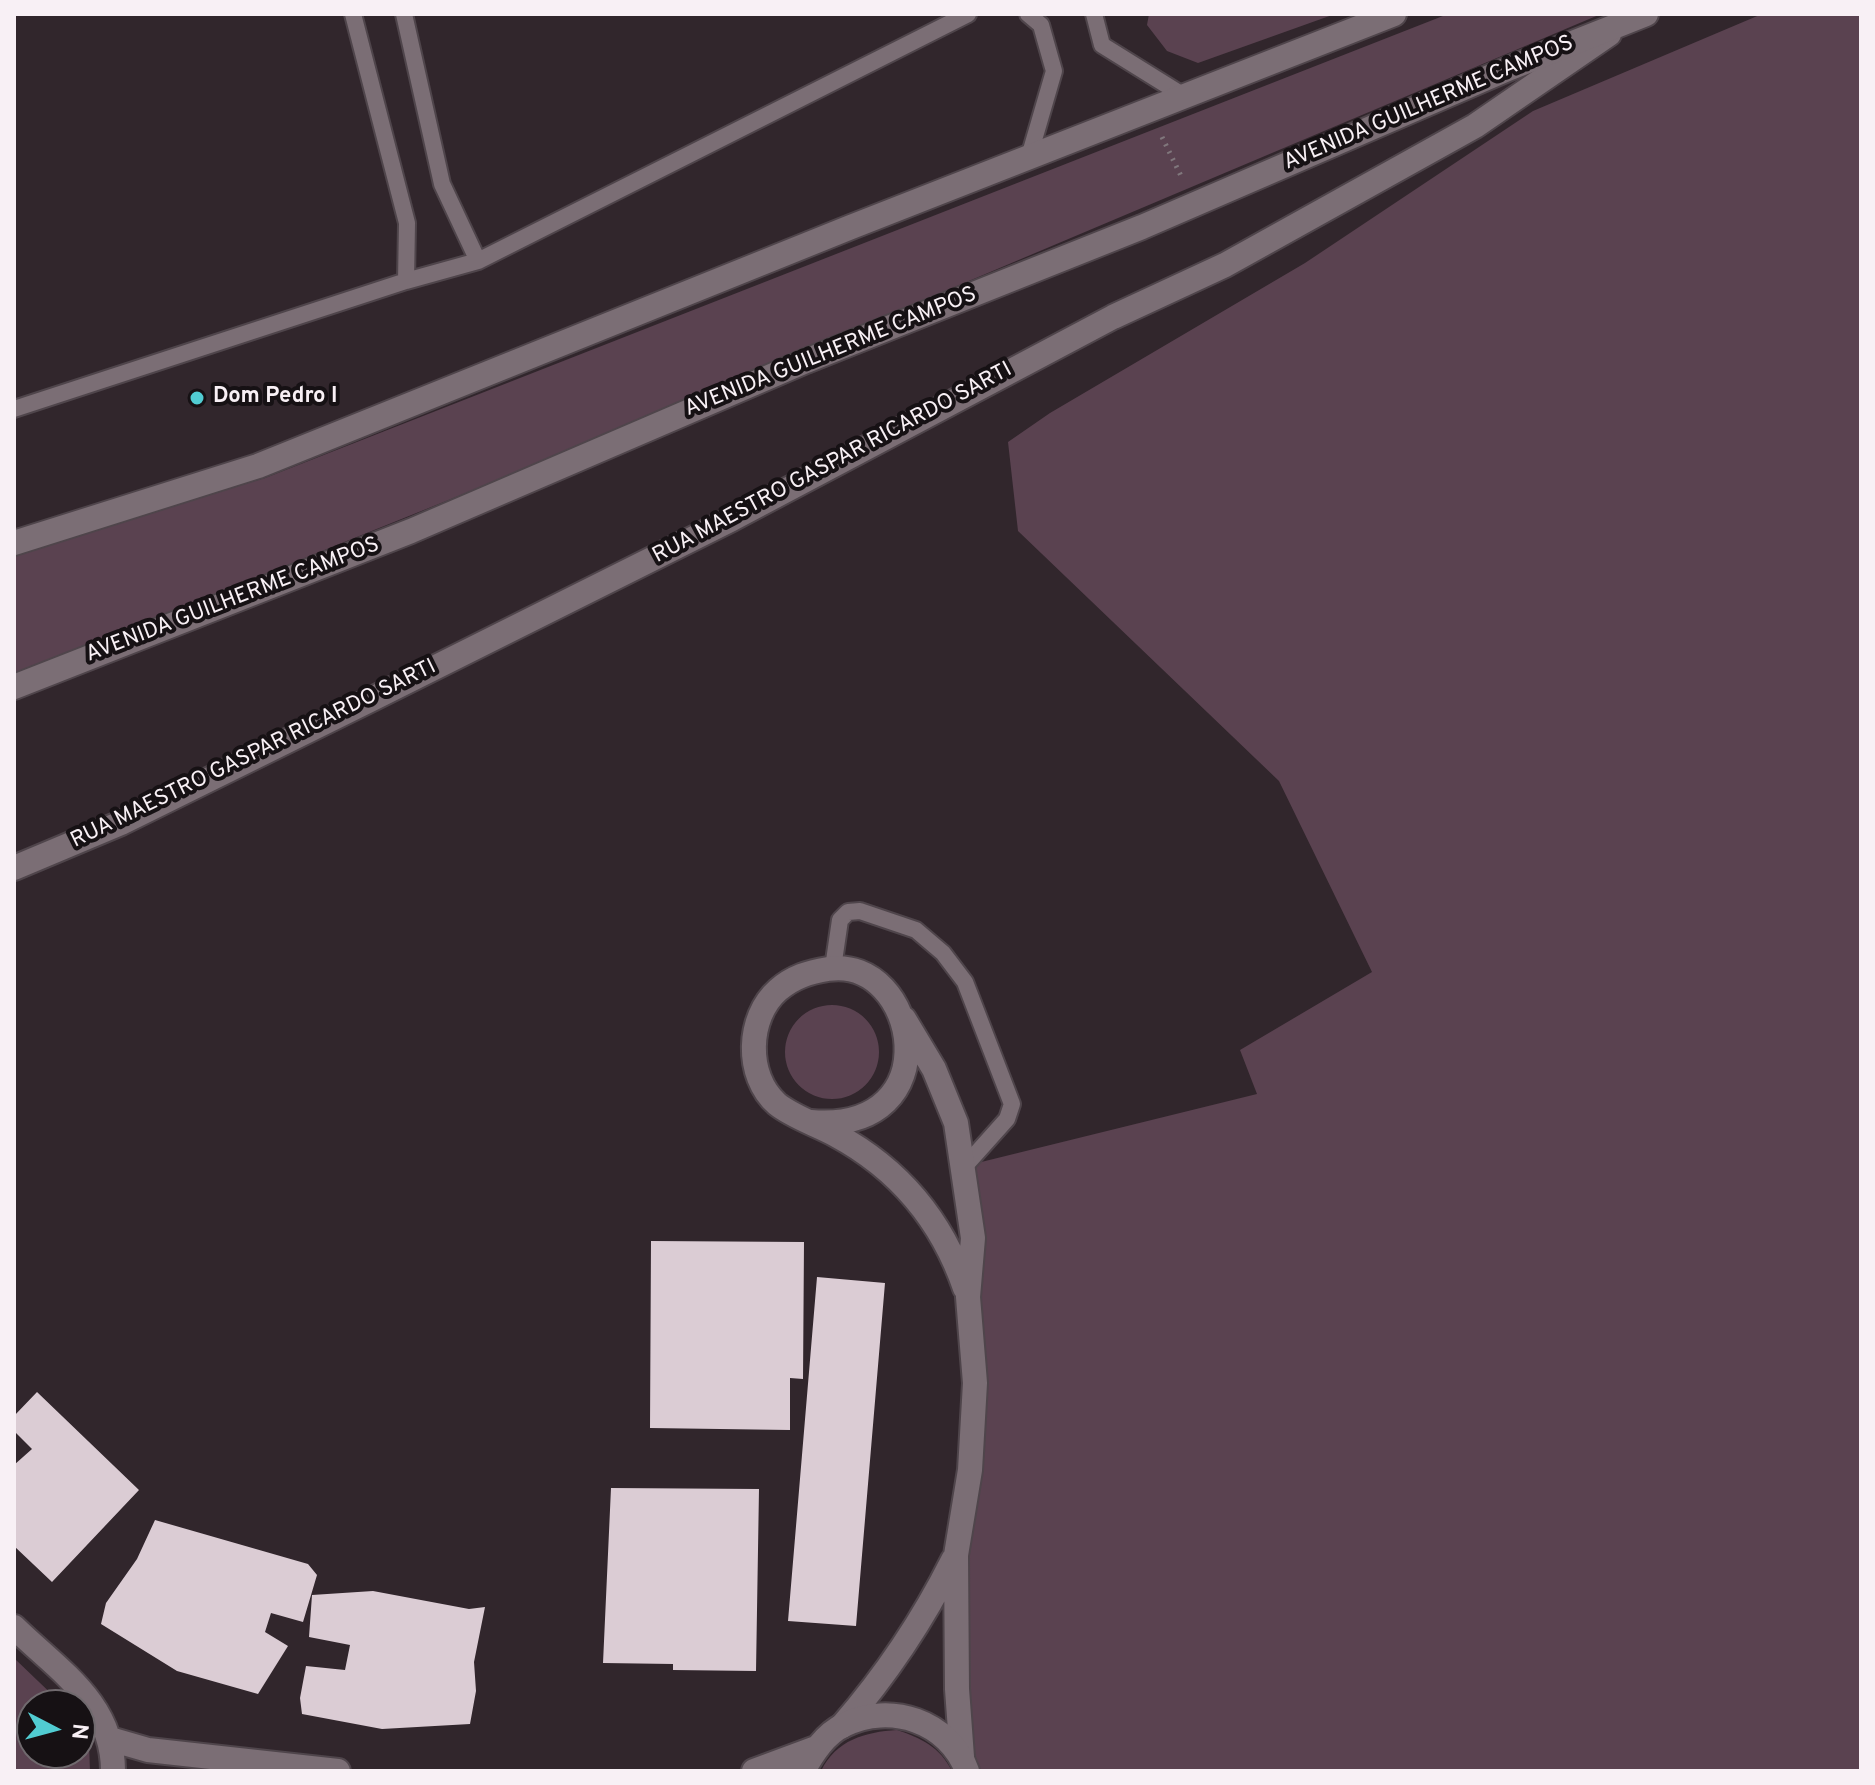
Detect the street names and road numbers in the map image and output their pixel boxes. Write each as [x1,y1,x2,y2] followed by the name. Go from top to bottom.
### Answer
[1280,31,1578,177] street label: AVENIDA GUILHERME CAMPOS
[681,282,981,424] street label: AVENIDA GUILHERME CAMPOS
[649,358,1017,570] street label: RUA MAESTRO GASPAR RICARDO SARTI
[82,533,384,669] street label: AVENIDA GUILHERME CAMPOS
[67,655,441,855] street label: RUA MAESTRO GASPAR RICARDO SARTI

